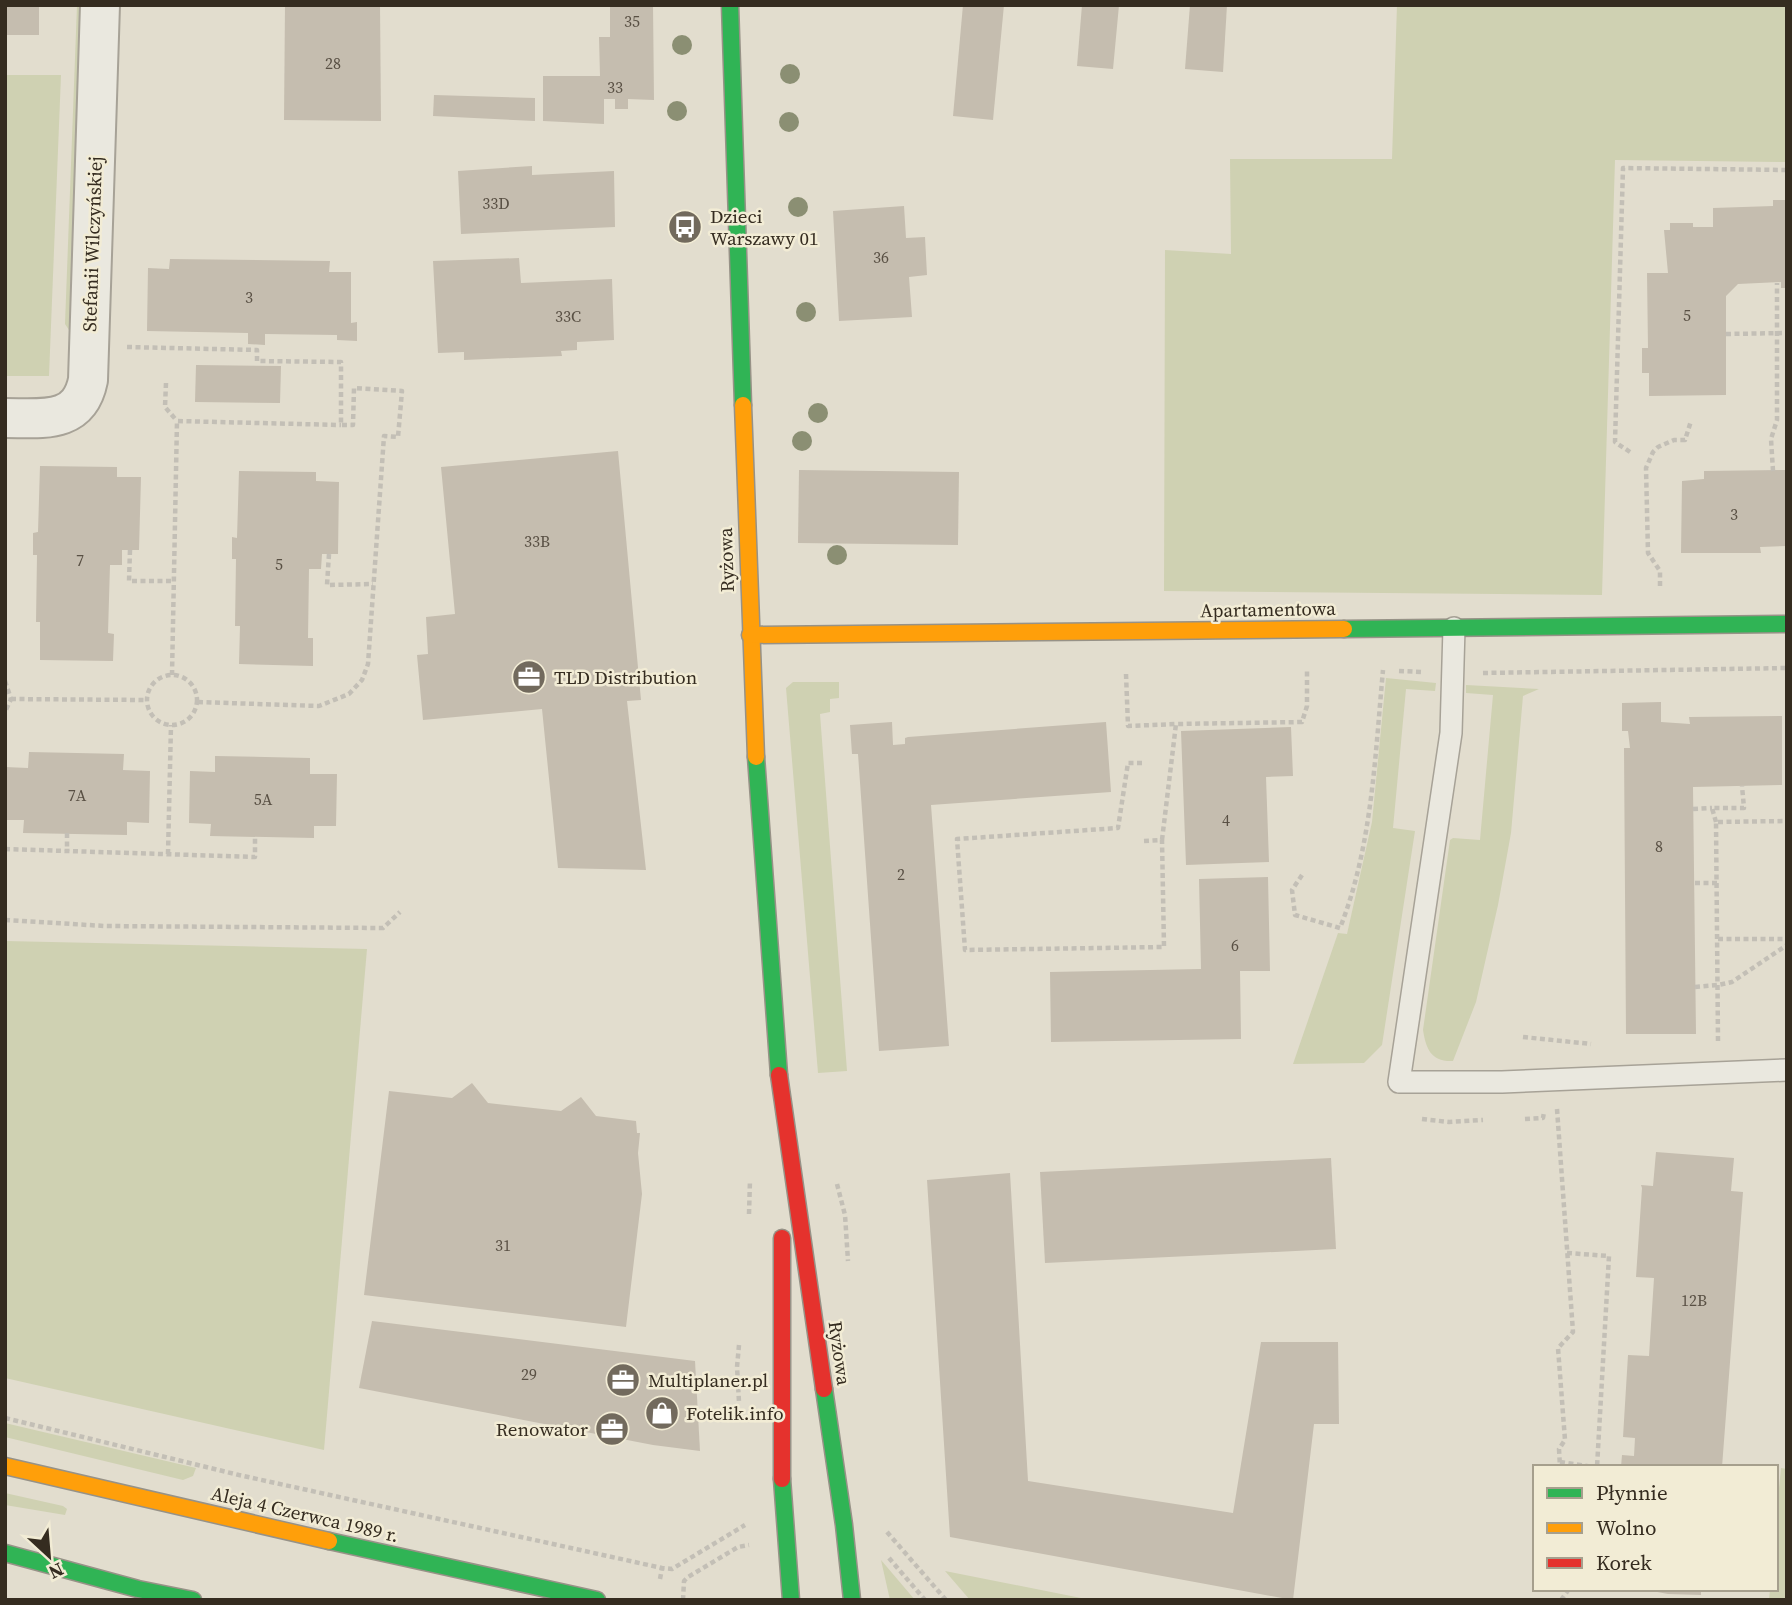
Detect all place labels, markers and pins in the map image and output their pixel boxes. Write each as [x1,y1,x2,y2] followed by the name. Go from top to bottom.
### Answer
[710,203,818,251] place label: Dzieci Warszawy 01
[666,208,704,246] bus stop icon: Dzieci Warszawy 01
[510,658,548,696] office icon: TLD Distribution
[554,664,697,690] place label: TLD Distribution
[604,1361,642,1399] office icon: Multiplaner.pl
[648,1367,769,1393] place label: Multiplaner.pl
[643,1394,681,1432] shop icon: Fotelik.info
[686,1400,784,1426] place label: Fotelik.info
[593,1410,631,1448] office icon: Renowator
[496,1416,588,1442] place label: Renowator

